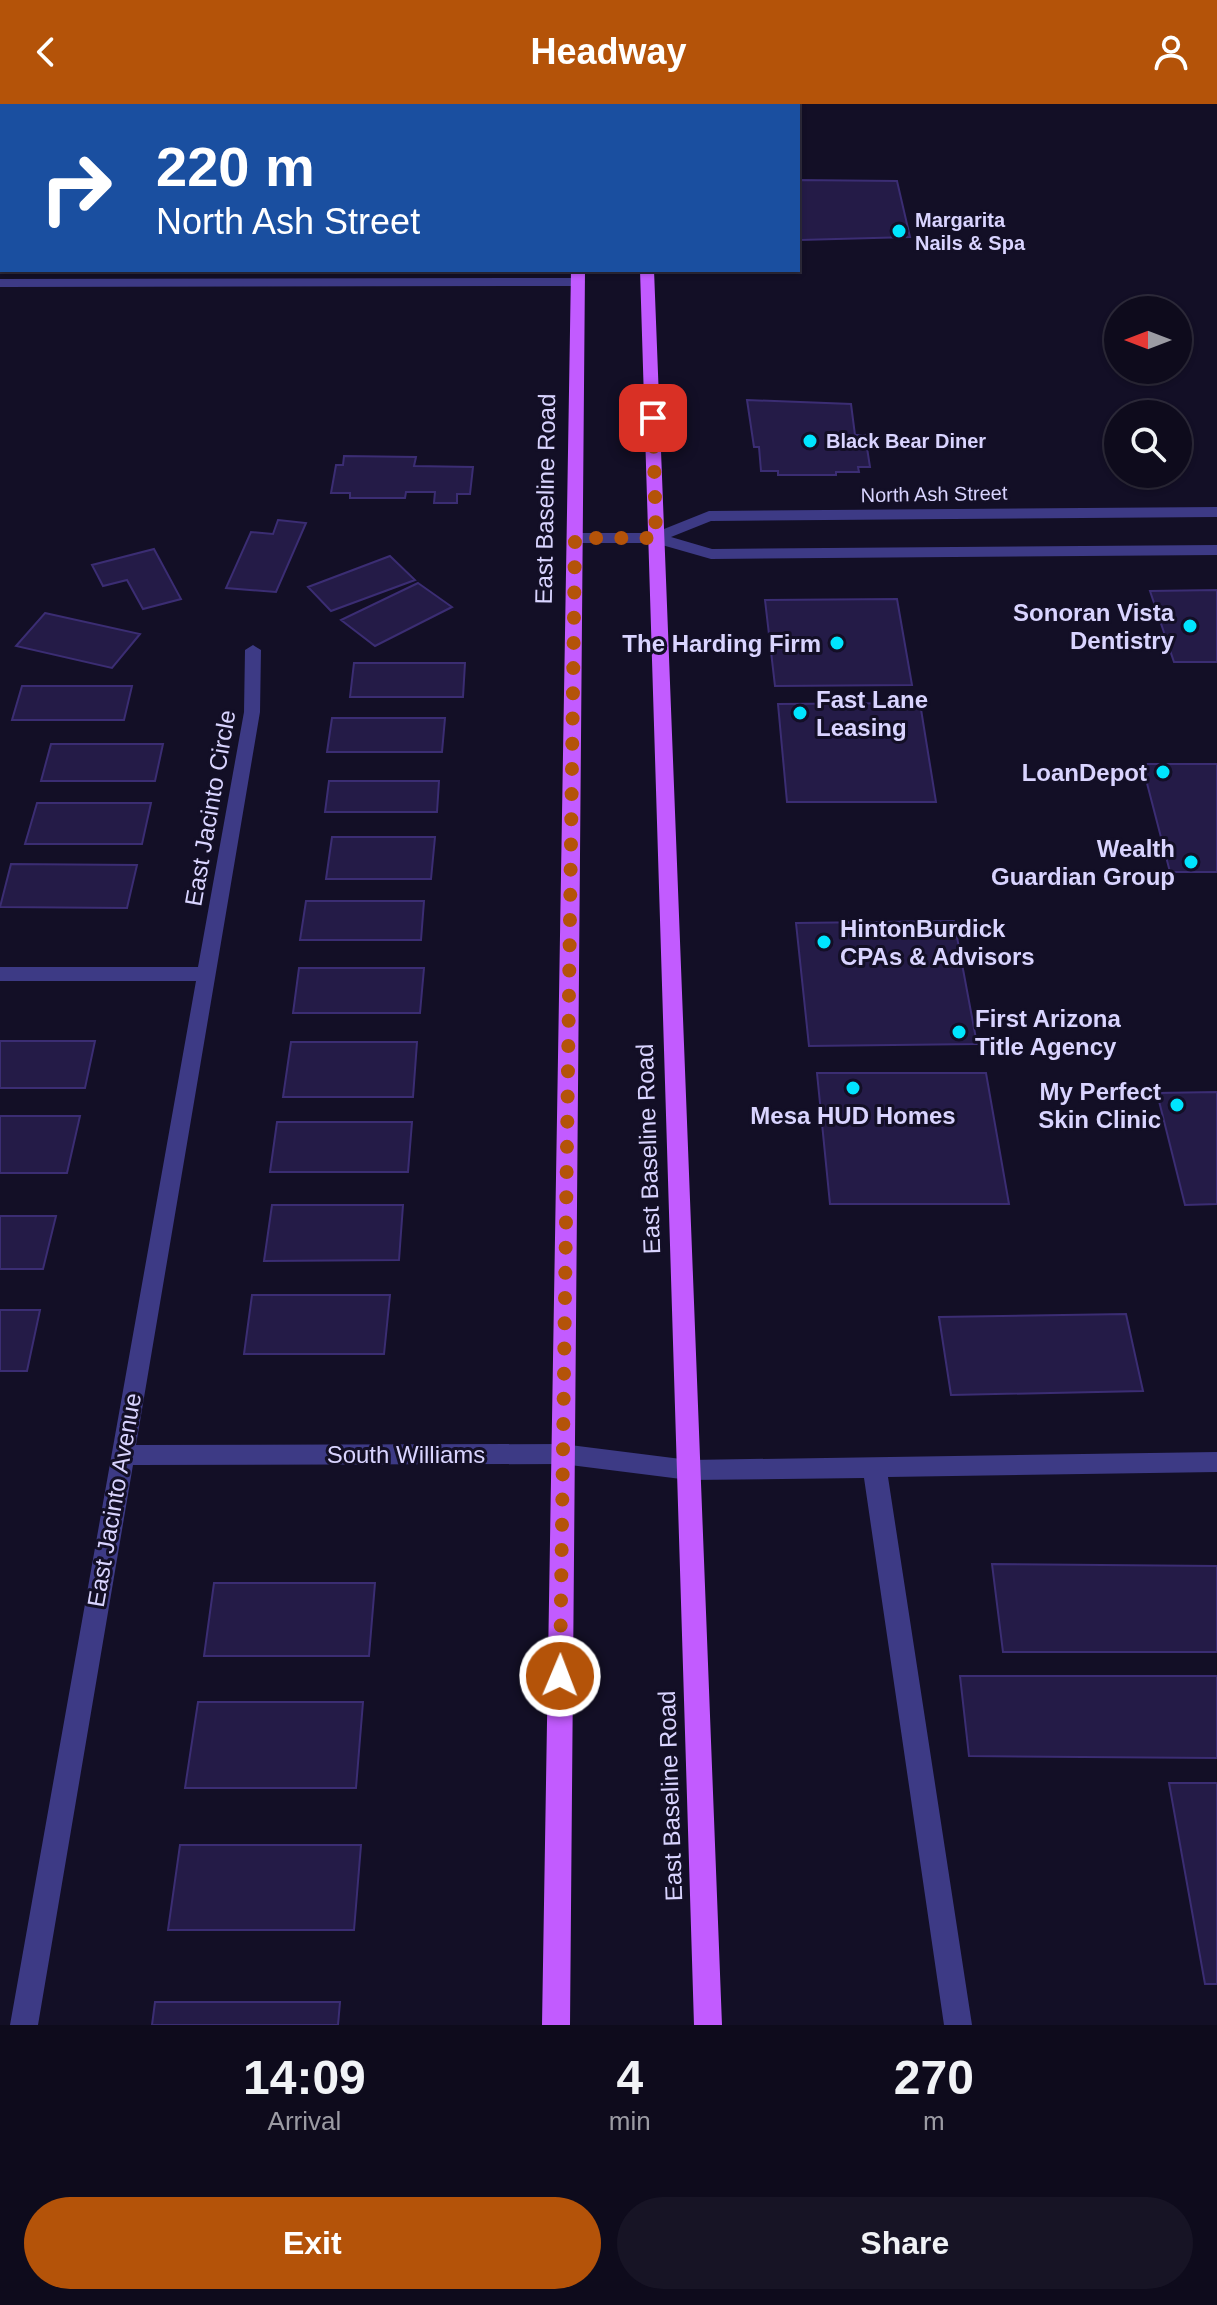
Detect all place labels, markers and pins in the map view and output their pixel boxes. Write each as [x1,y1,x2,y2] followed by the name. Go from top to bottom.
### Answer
[915,209,1026,254] place label: Margarita Nails & Spa
[890,222,908,240] marker: Margarita Nails & Spa
[619,384,687,452] pin
[826,430,986,452] place label: Black Bear Diner
[801,432,819,450] marker: Black Bear Diner
[1013,599,1175,654] place label: Sonoran Vista Dentistry
[1181,617,1199,635] marker: Sonoran Vista Dentistry
[622,630,821,657] place label: The Harding Firm
[828,634,846,652] marker: The Harding Firm
[816,686,928,741] place label: Fast Lane Leasing
[791,704,809,722] marker: Fast Lane Leasing
[1022,759,1147,786] place label: LoanDepot
[1154,763,1172,781] marker: LoanDepot
[991,835,1175,890] place label: Wealth Guardian Group
[1182,853,1200,871] marker: Wealth Guardian Group
[840,915,1035,970] place label: HintonBurdick CPAs & Advisors
[815,933,833,951] marker: HintonBurdick CPAs & Advisors
[975,1005,1121,1060] place label: First Arizona Title Agency
[950,1023,968,1041] marker: First Arizona Title Agency
[1038,1078,1161,1133] place label: My Perfect Skin Clinic
[844,1079,862,1097] marker: Mesa HUD Homes
[1168,1096,1186,1114] marker: My Perfect Skin Clinic
[750,1102,956,1129] place label: Mesa HUD Homes

